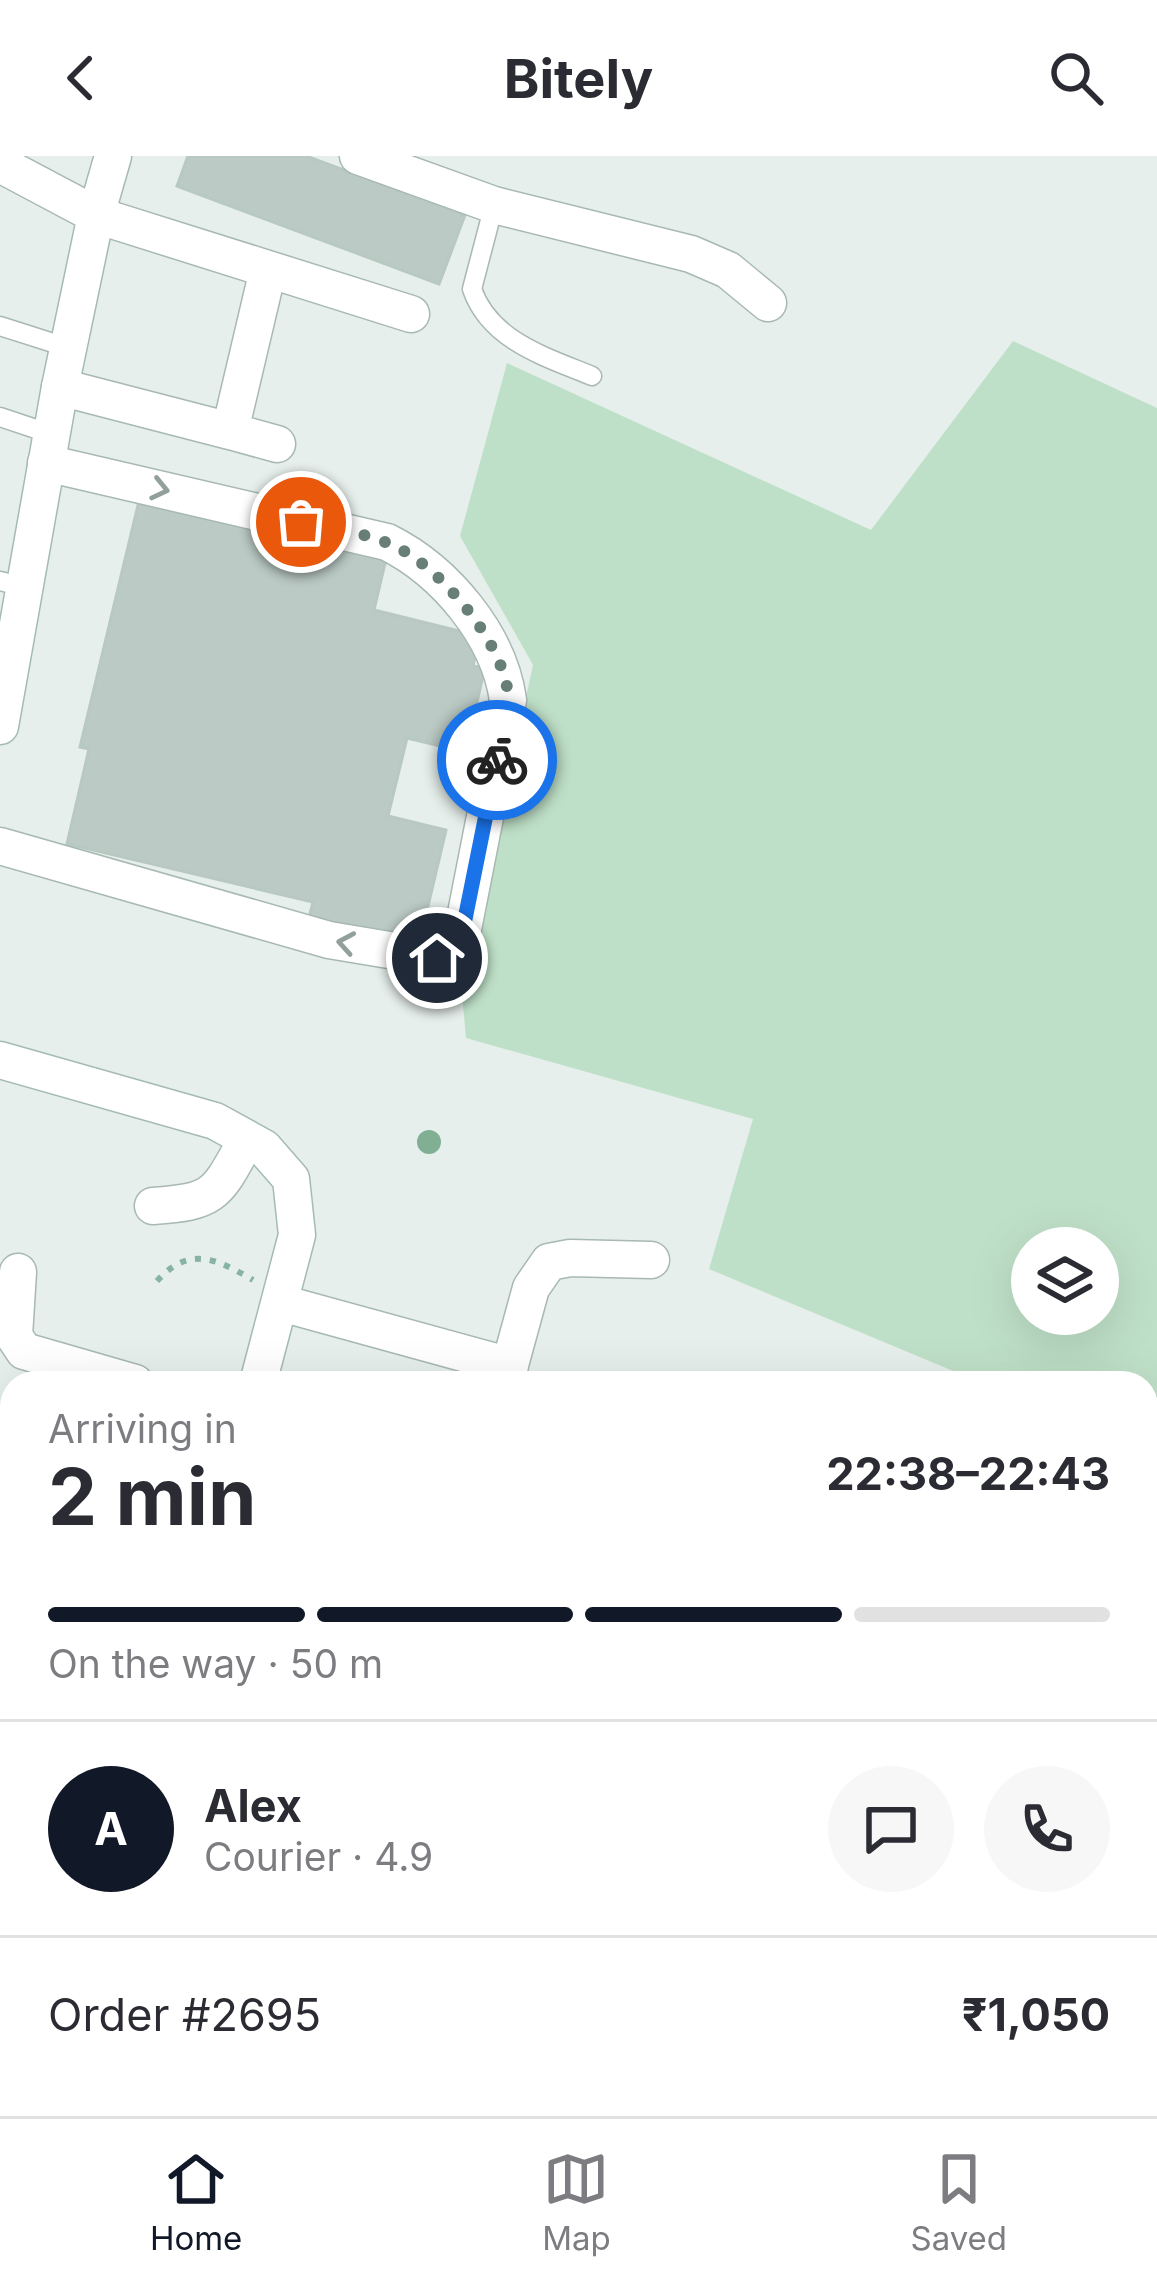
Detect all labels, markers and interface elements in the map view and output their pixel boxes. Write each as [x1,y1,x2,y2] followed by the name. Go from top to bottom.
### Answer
[48,45,114,111] icon: back
[1043,45,1109,111] icon: search
[504,46,653,111] text: Bitely
[250,471,352,573] pin
[149,475,169,500] one-way arrow
[268,489,334,555] icon: bag
[437,700,557,820] courier
[464,727,530,793] icon: bike
[386,907,488,1009] pin
[404,925,470,991] icon: home
[336,931,356,956] one-way arrow
[1011,1227,1119,1335] map controls
[1011,1227,1119,1335] button: layers
[48,1405,237,1452] text: Arriving in
[826,1446,1110,1501] text: 22:38–22:43
[48,1449,256,1544] text: 2 min
[48,1640,383,1687] text: On the way · 50 m
[828,1766,954,1892] button: chat
[984,1766,1110,1892] button: phone
[204,1778,302,1833] text: Alex
[94,1801,128,1856] text: A
[204,1833,433,1880] text: Courier · 4.9
[48,1987,321,2042] text: Order #2695
[962,1987,1110,2042] text: ₹1,050
[150,2146,242,2258] tab: Home
[542,2146,611,2258] tab: Map
[911,2146,1007,2258] tab: Saved

